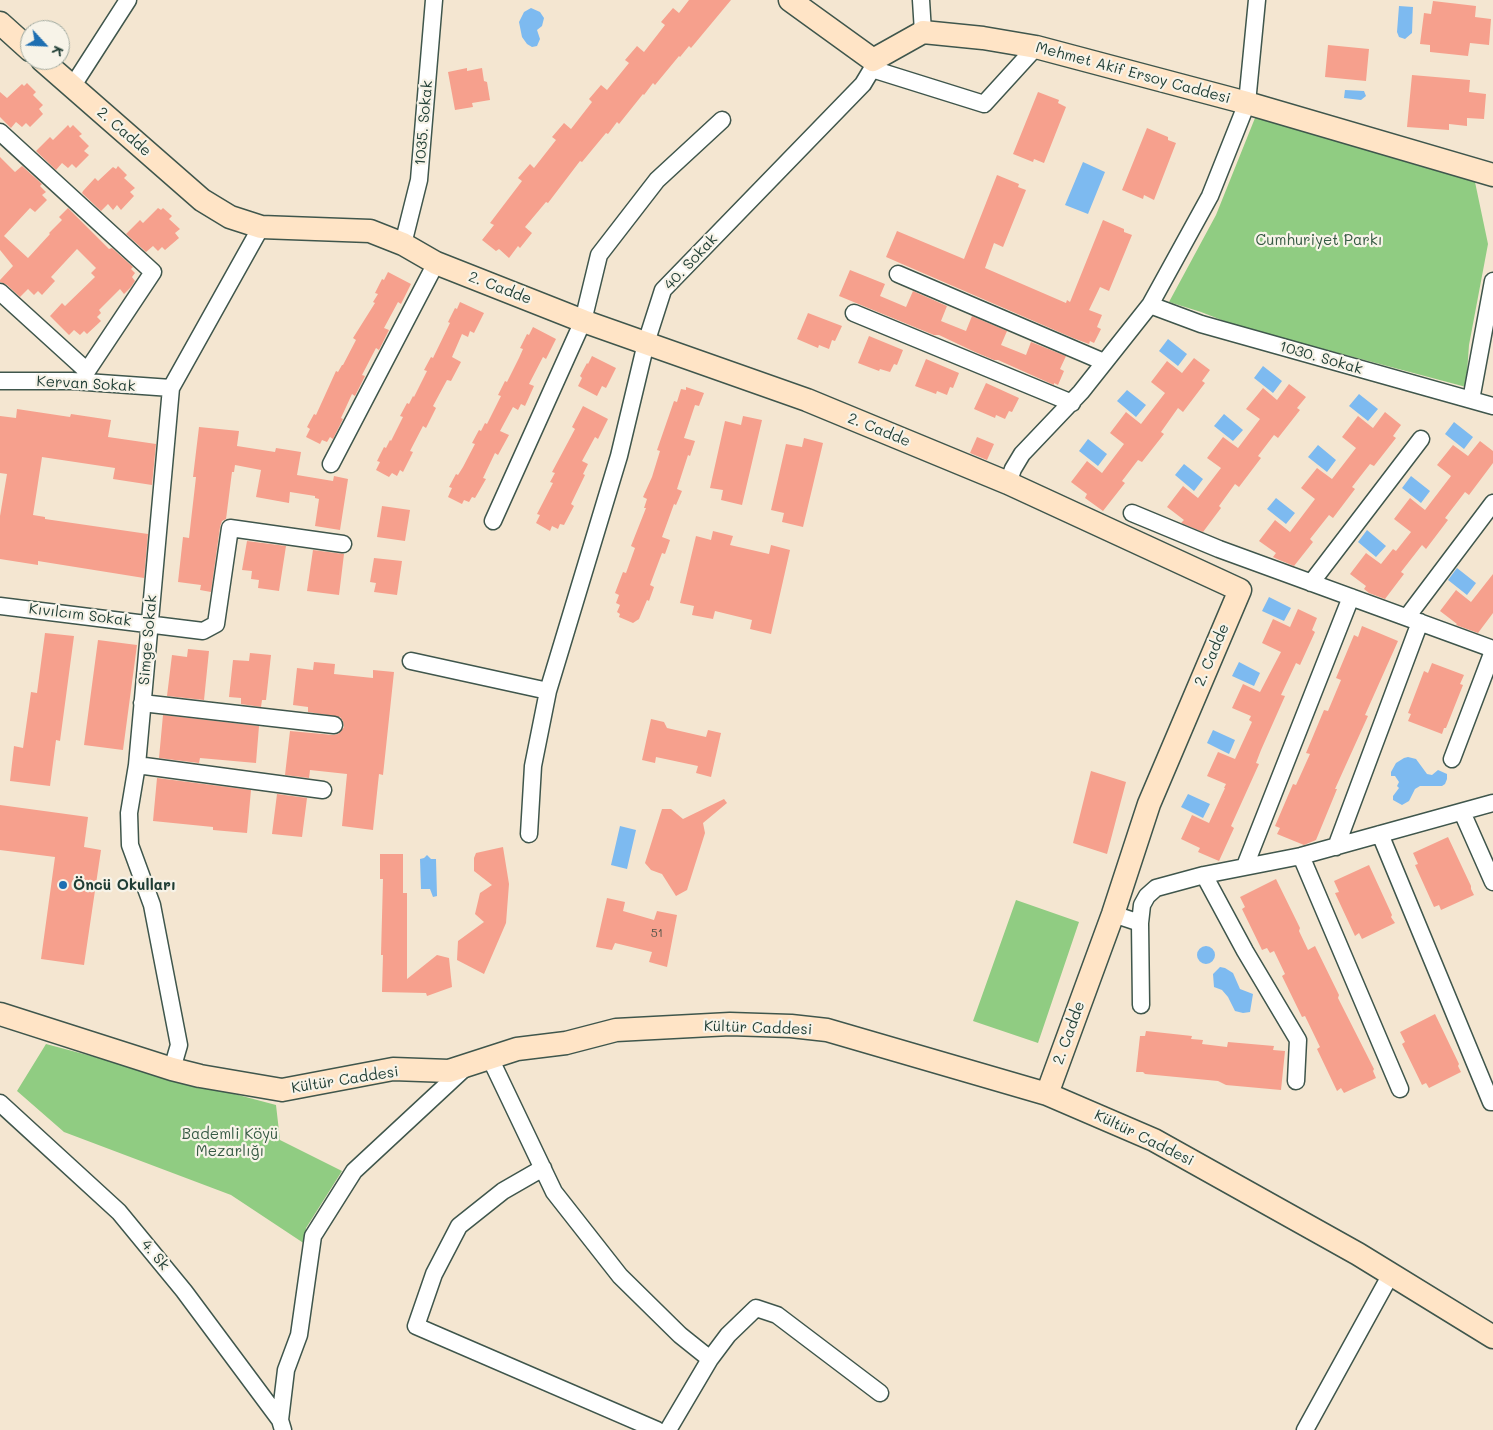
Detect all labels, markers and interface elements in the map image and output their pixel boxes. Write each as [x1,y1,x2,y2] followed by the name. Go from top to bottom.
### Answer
[20,20,70,70] north arrow
[1034,38,1232,108] street label: Mehmet Akif Ersoy Caddesi
[48,43,69,59] text: K
[411,80,437,166] street label: 1035. Sokak
[93,104,155,160] street label: 2. Cadde
[661,230,721,294] street label: 40. Sokak
[1256,231,1382,249] park label: Cumhuriyet Parkı
[466,268,534,308] street label: 2. Cadde
[1277,338,1365,378] street label: 1030. Sokak
[36,372,136,396] street label: Kervan Sokak
[845,409,913,451] street label: 2. Cadde
[135,594,161,686] street label: Simge Sokak
[28,600,132,630] street label: Kıvılcım Sokak
[1191,621,1233,689] street label: 2. Cadde
[73,876,176,894] place label: Öncü Okulları
[57,879,69,891] marker: Öncü Okulları
[651,926,663,940] house number: 51
[1049,999,1089,1067] street label: 2. Cadde
[703,1017,813,1039] street label: Kültür Caddesi
[290,1063,400,1097] street label: Kültür Caddesi
[1091,1106,1197,1170] street label: Kültür Caddesi
[182,1125,278,1160] park label: Bademli Köyü Mezarlığı
[137,1236,173,1274] street label: 4. Sk

